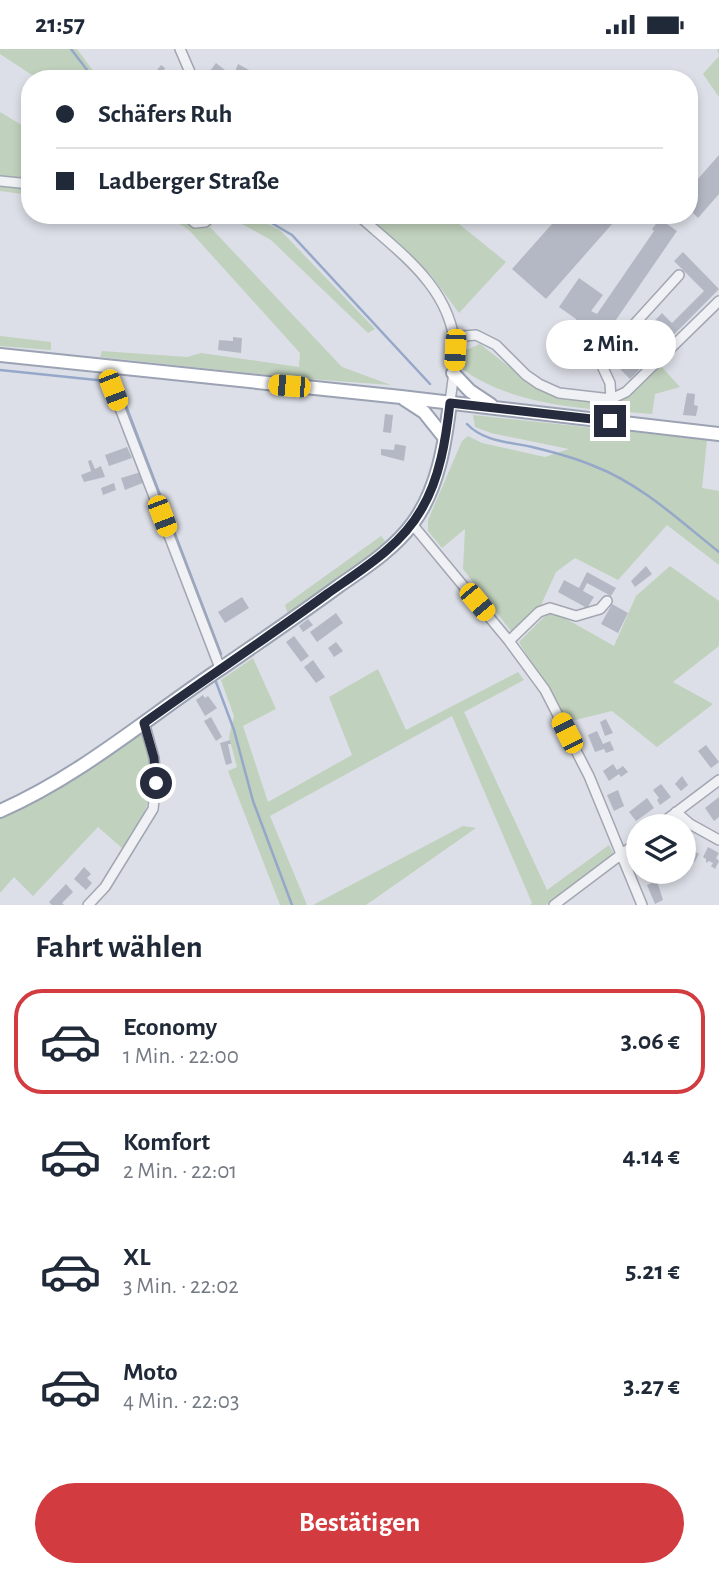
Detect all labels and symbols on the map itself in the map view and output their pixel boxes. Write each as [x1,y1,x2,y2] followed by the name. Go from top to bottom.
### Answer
[545,319,675,369] callout: 2 Min.
[444,328,467,372] car
[96,367,131,413] car
[268,374,311,398] car
[594,405,626,437] route end
[145,493,180,539] car
[456,579,499,625] car
[549,710,586,756] car
[140,767,172,799] route start

